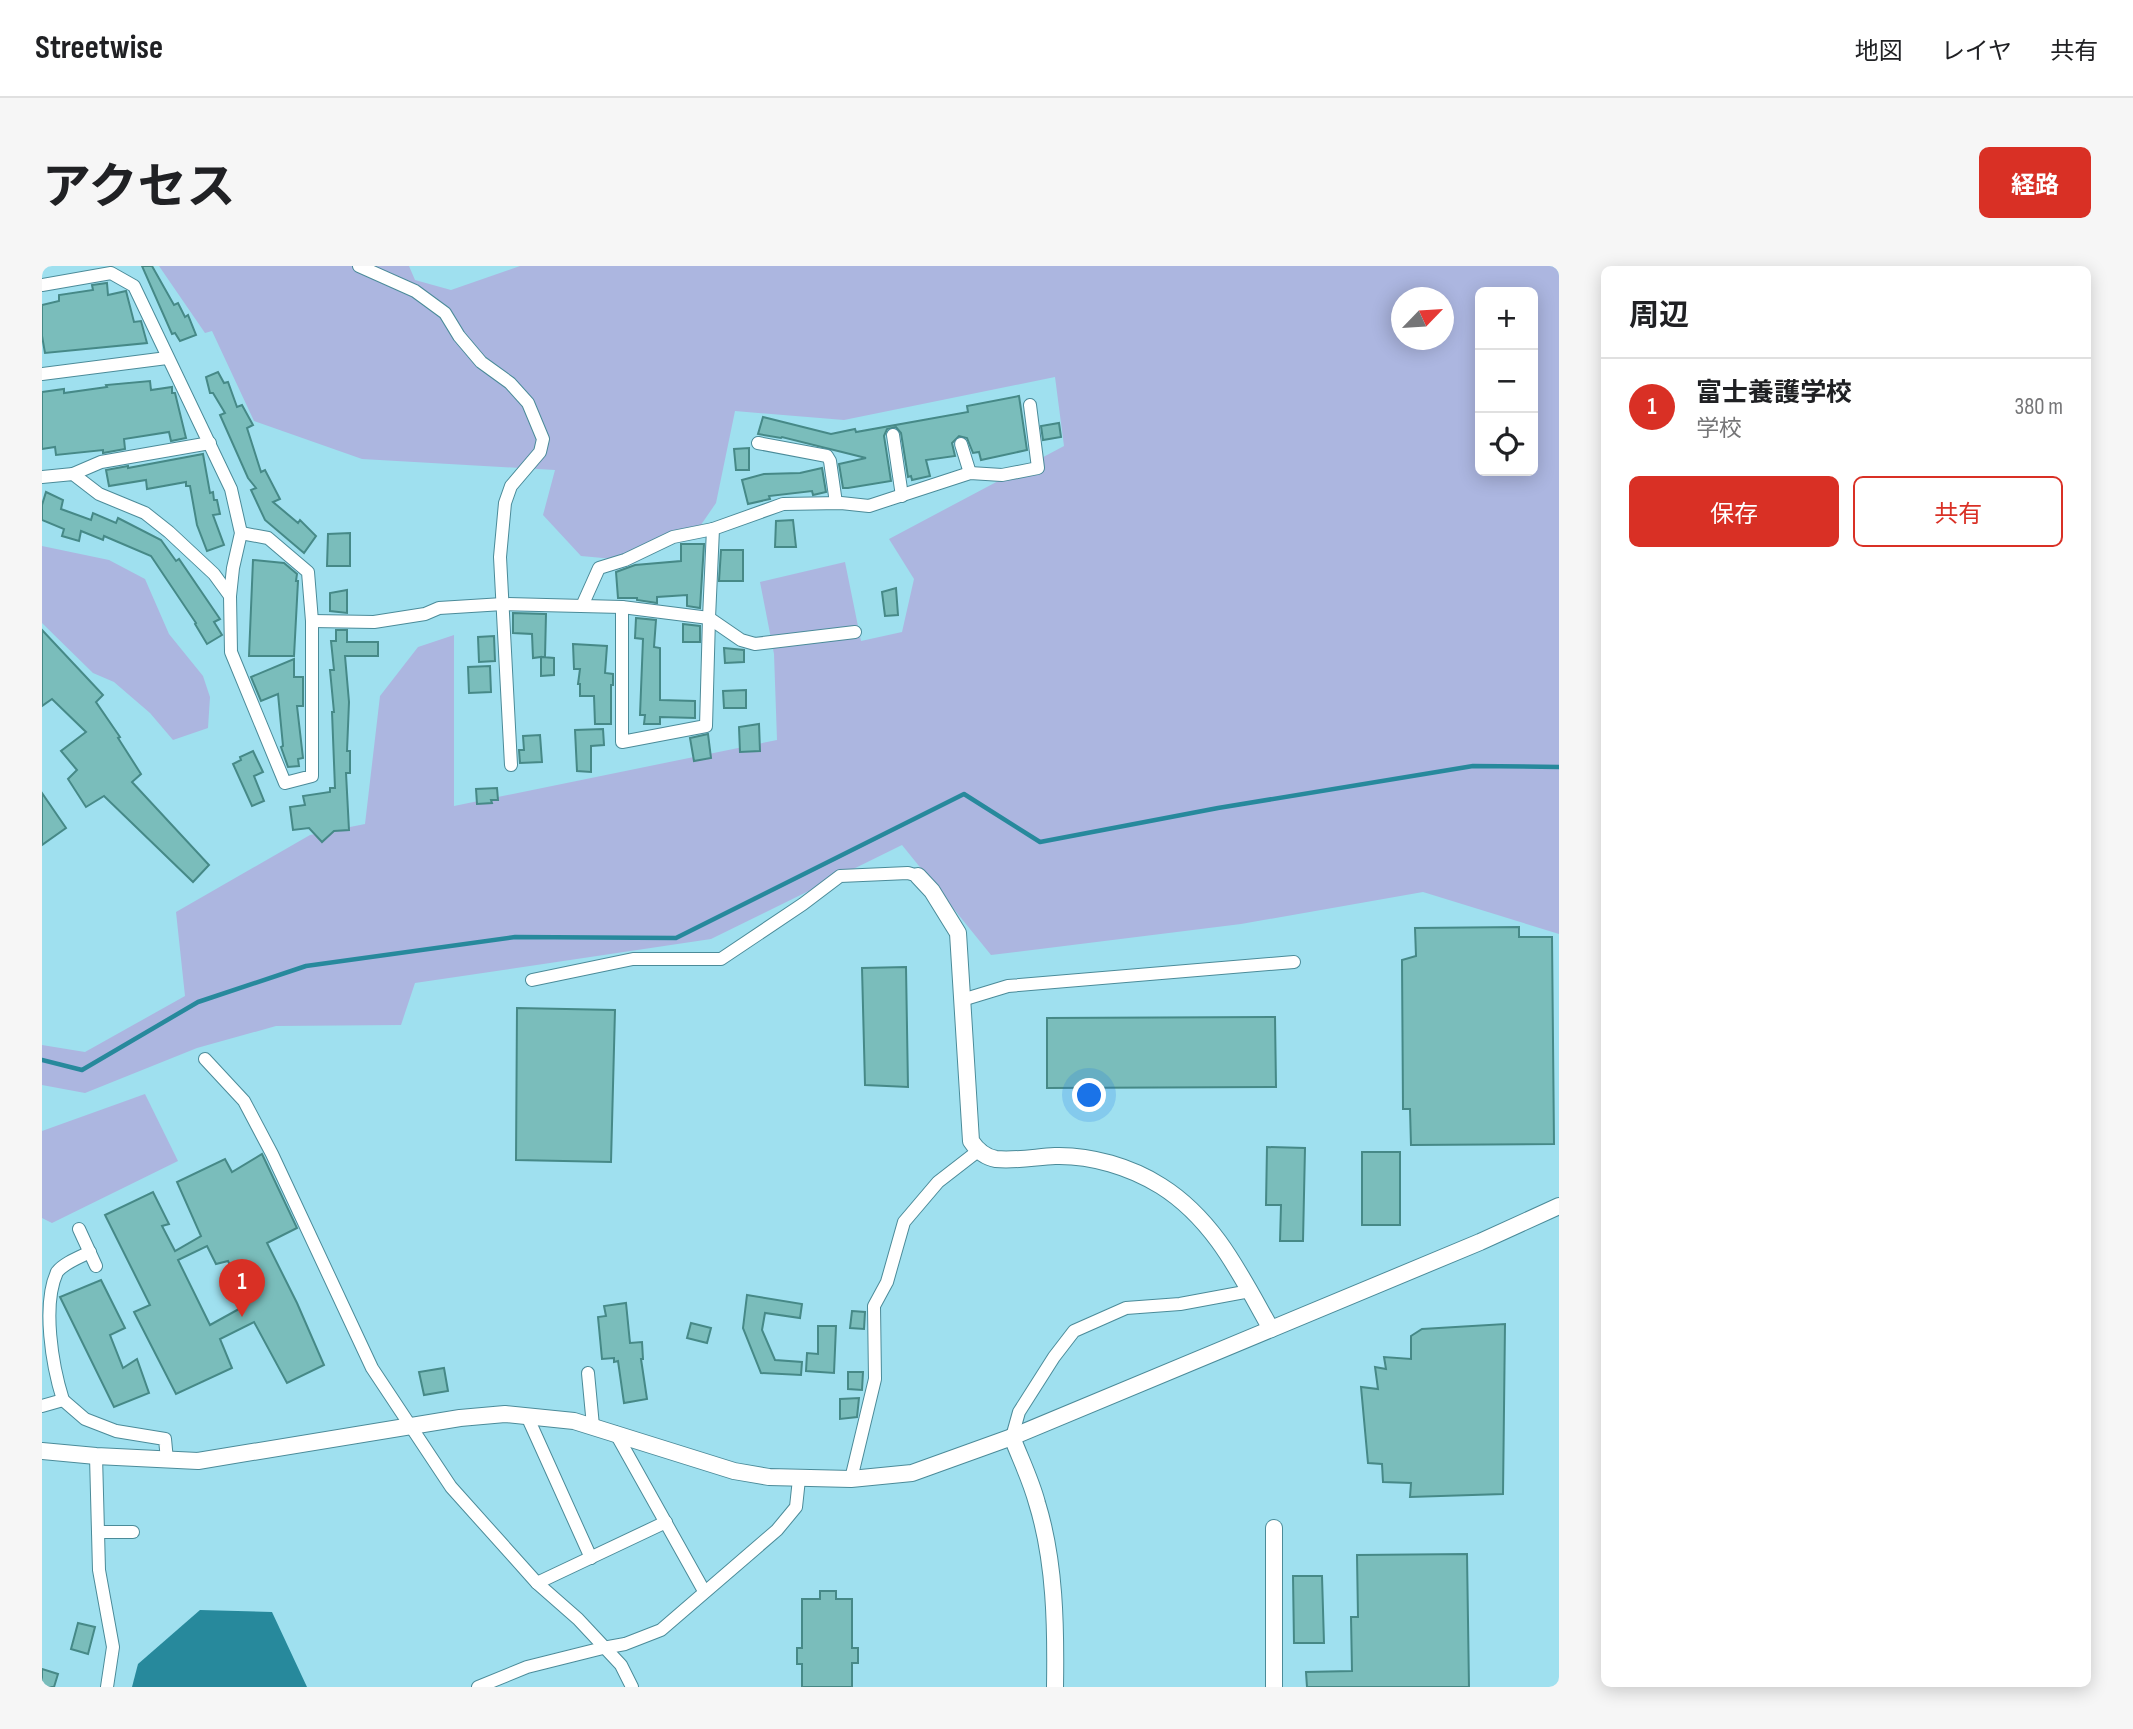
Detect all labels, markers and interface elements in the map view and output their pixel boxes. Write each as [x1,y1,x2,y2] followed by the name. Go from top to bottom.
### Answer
[35,28,163,68] text: Streetwise
[1855,37,1903,66] text: 地図
[1941,37,2012,66] text: レイヤ
[2050,37,2098,66] text: 共有
[1979,147,2091,218] button: 経路
[42,159,236,218] text: アクセス
[1391,287,1454,350] north arrow
[1475,287,1538,476] map controls
[1475,287,1538,350] button: +
[1629,298,1689,334] text: 周辺
[1475,350,1538,413] button: −
[1696,378,1852,409] text: 富士養護学校
[1647,393,1657,421] text: 1
[2015,393,2063,421] text: 380 m
[1475,413,1538,476] button: locate
[1696,415,1742,443] text: 学校
[1629,476,1839,547] button: 保存
[1853,476,2063,547] button: 共有
[1072,1078,1106,1112] your location
[219,1259,265,1317] pin: 1

